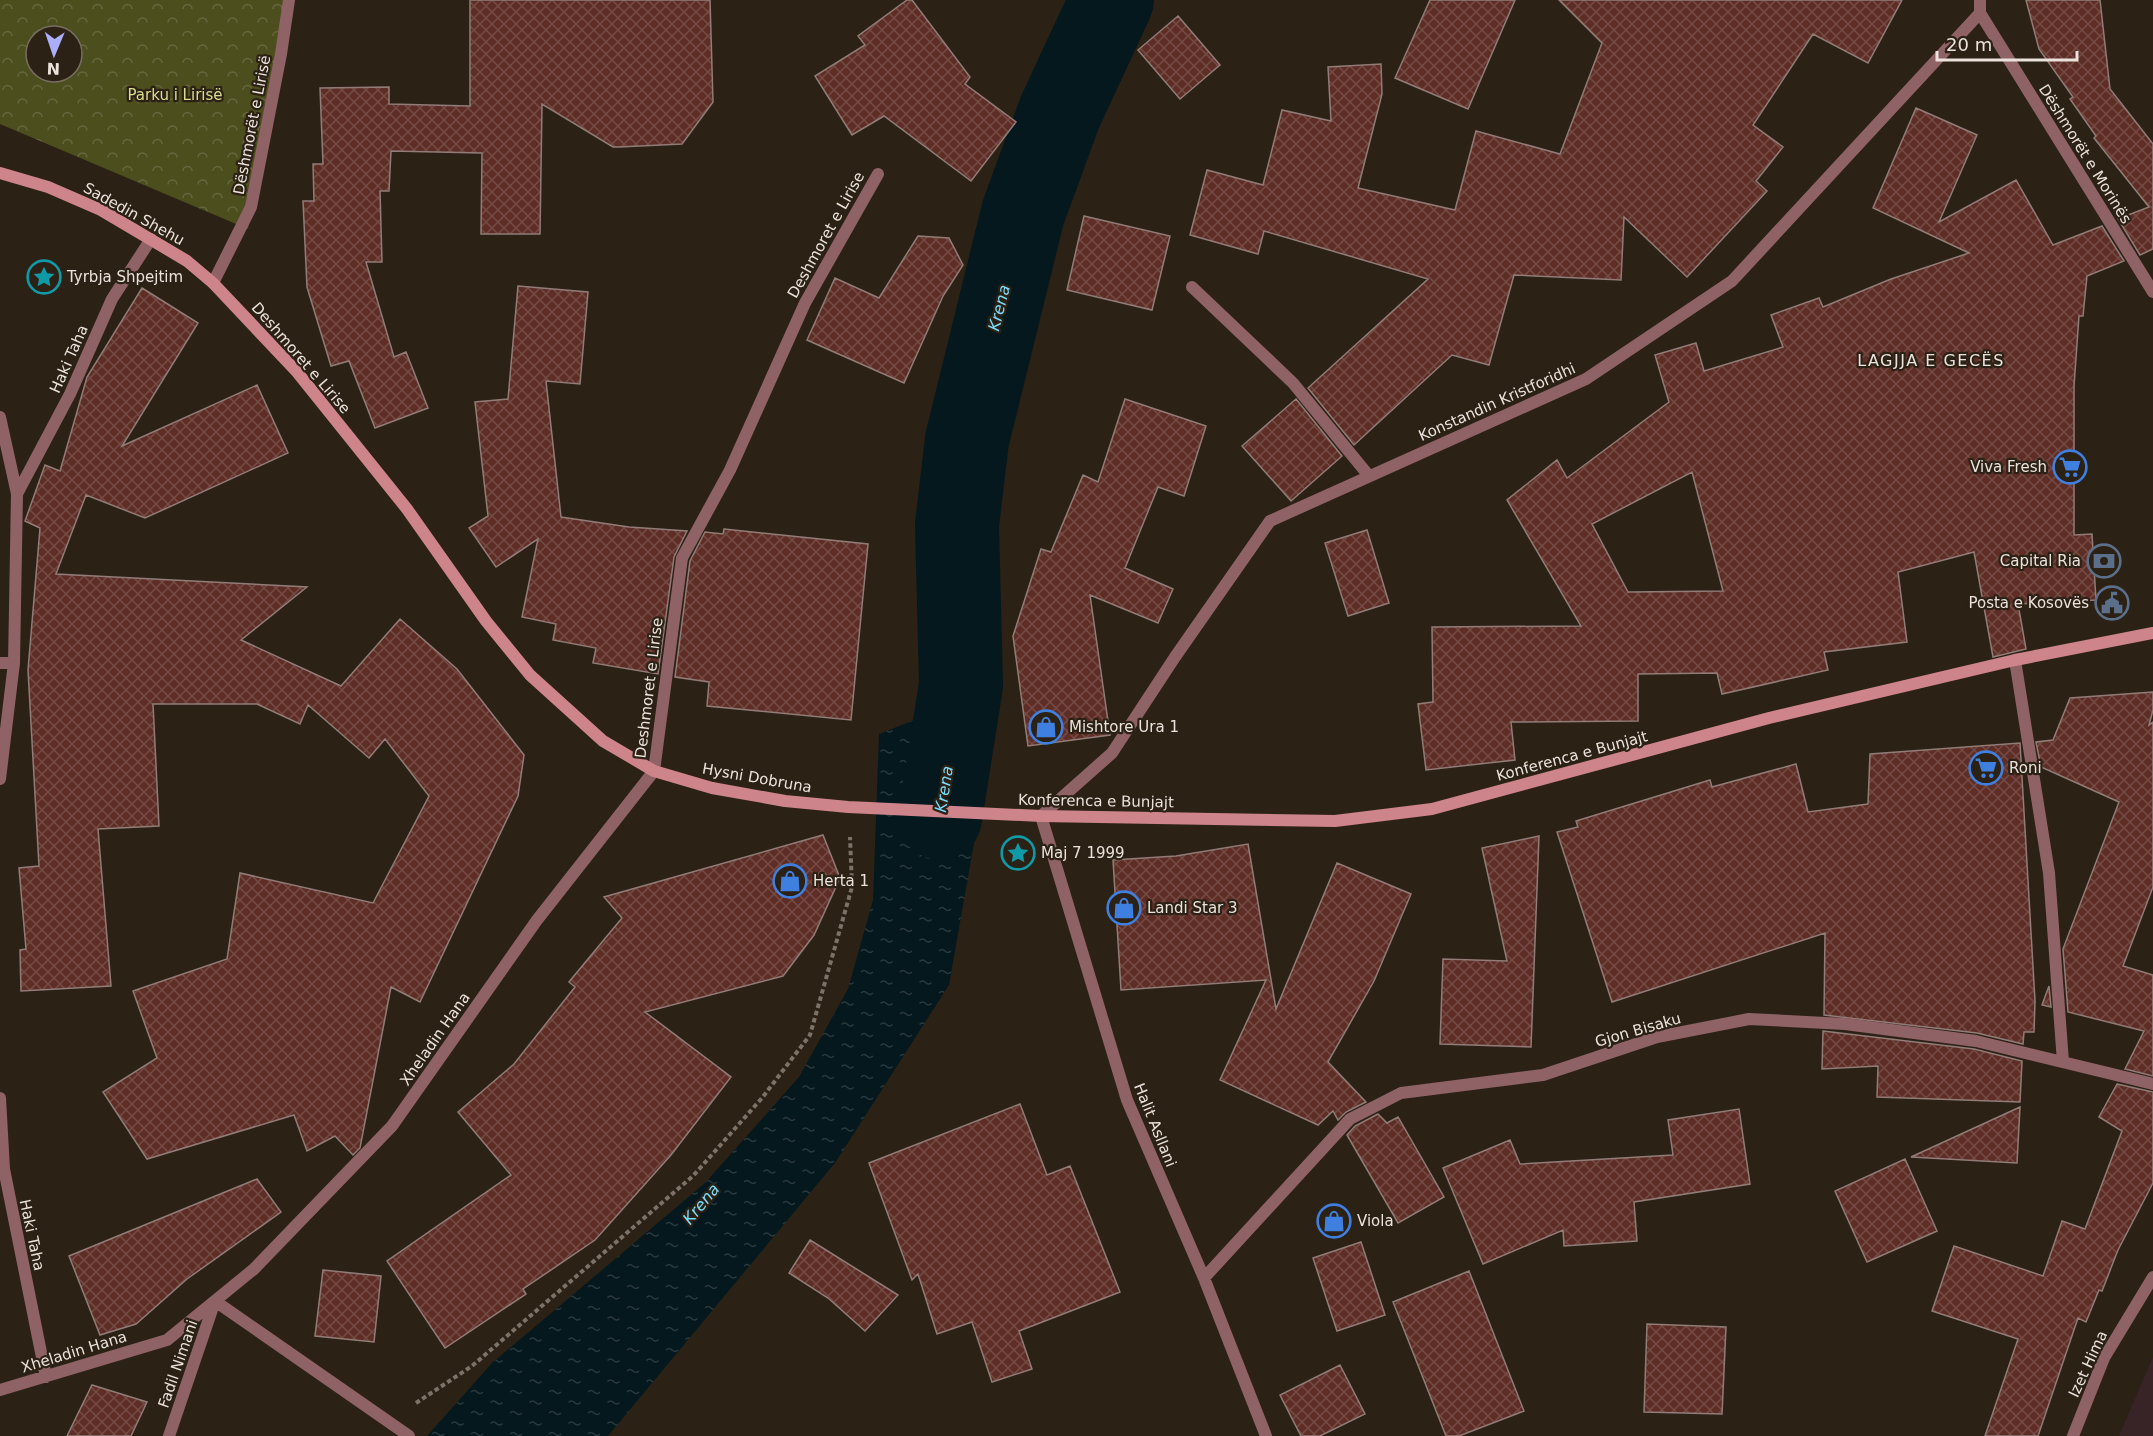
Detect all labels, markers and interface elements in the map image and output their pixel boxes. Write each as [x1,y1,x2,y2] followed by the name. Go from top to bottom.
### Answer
[24,24,84,84] north arrow
[1937,24,2076,62] scale bar
[1946,34,1992,55] text: 20 m
[230,54,274,196] street label: Dëshmorët e Lirisë
[46,59,61,78] text: N
[2035,81,2135,227] street label: Dëshmorët e Morinës
[127,86,223,104] park label: Parku i Lirisë
[784,169,868,301] street label: Deshmoret e Lirise
[80,179,188,249] street label: Sadedin Shehu
[26,259,62,295] place icon: Tyrbja Shpejtim
[66,268,183,286] place label: Tyrbja Shpejtim
[984,283,1014,333] water label: Krena
[248,299,354,417] street label: Deshmoret e Lirise
[46,322,92,396] street label: Haki Taha
[1857,351,2005,370] district label: LAGJJA E GECËS
[1416,359,1578,445] street label: Konstandin Kristforidhi
[2052,449,2088,485] supermarket icon: Viva Fresh
[1970,458,2047,476] place label: Viva Fresh
[2086,543,2122,579] bank icon: Capital Ria
[2000,552,2081,570] place label: Capital Ria
[2094,585,2130,621] public building icon: Posta e Kosovës
[1968,594,2089,612] place label: Posta e Kosovës
[631,617,667,759] street label: Deshmoret e Lirise
[1028,709,1064,745] shop icon: Mishtore Ura 1
[1069,718,1179,736] place label: Mishtore Ura 1
[1494,727,1650,785] street label: Konferenca e Bunjajt
[1968,750,2004,786] supermarket icon: Roni
[701,759,813,797] street label: Hysni Dobruna
[2009,759,2042,777] place label: Roni
[931,764,957,814] water label: Krena
[1018,791,1174,811] street label: Konferenca e Bunjajt
[1000,835,1036,871] place icon: Maj 7 1999
[1041,844,1125,862] place label: Maj 7 1999
[772,863,808,899] shop icon: Herta 1
[813,872,869,890] place label: Herta 1
[1106,890,1142,926] shop icon: Landi Star 3
[1147,899,1238,917] place label: Landi Star 3
[396,989,474,1089] street label: Xheladin Hana
[1593,1009,1683,1051] street label: Gjon Bisaku
[1130,1080,1180,1170] street label: Halit Asllani
[679,1180,723,1228] water label: Krena
[16,1198,48,1272] street label: Haki Taha
[1316,1203,1352,1239] shop icon: Viola
[1357,1212,1394,1230] place label: Viola
[155,1318,201,1410] street label: Fadil Nimani
[19,1327,129,1377] street label: Xheladin Hana
[2065,1328,2111,1400] street label: Izet Hima

